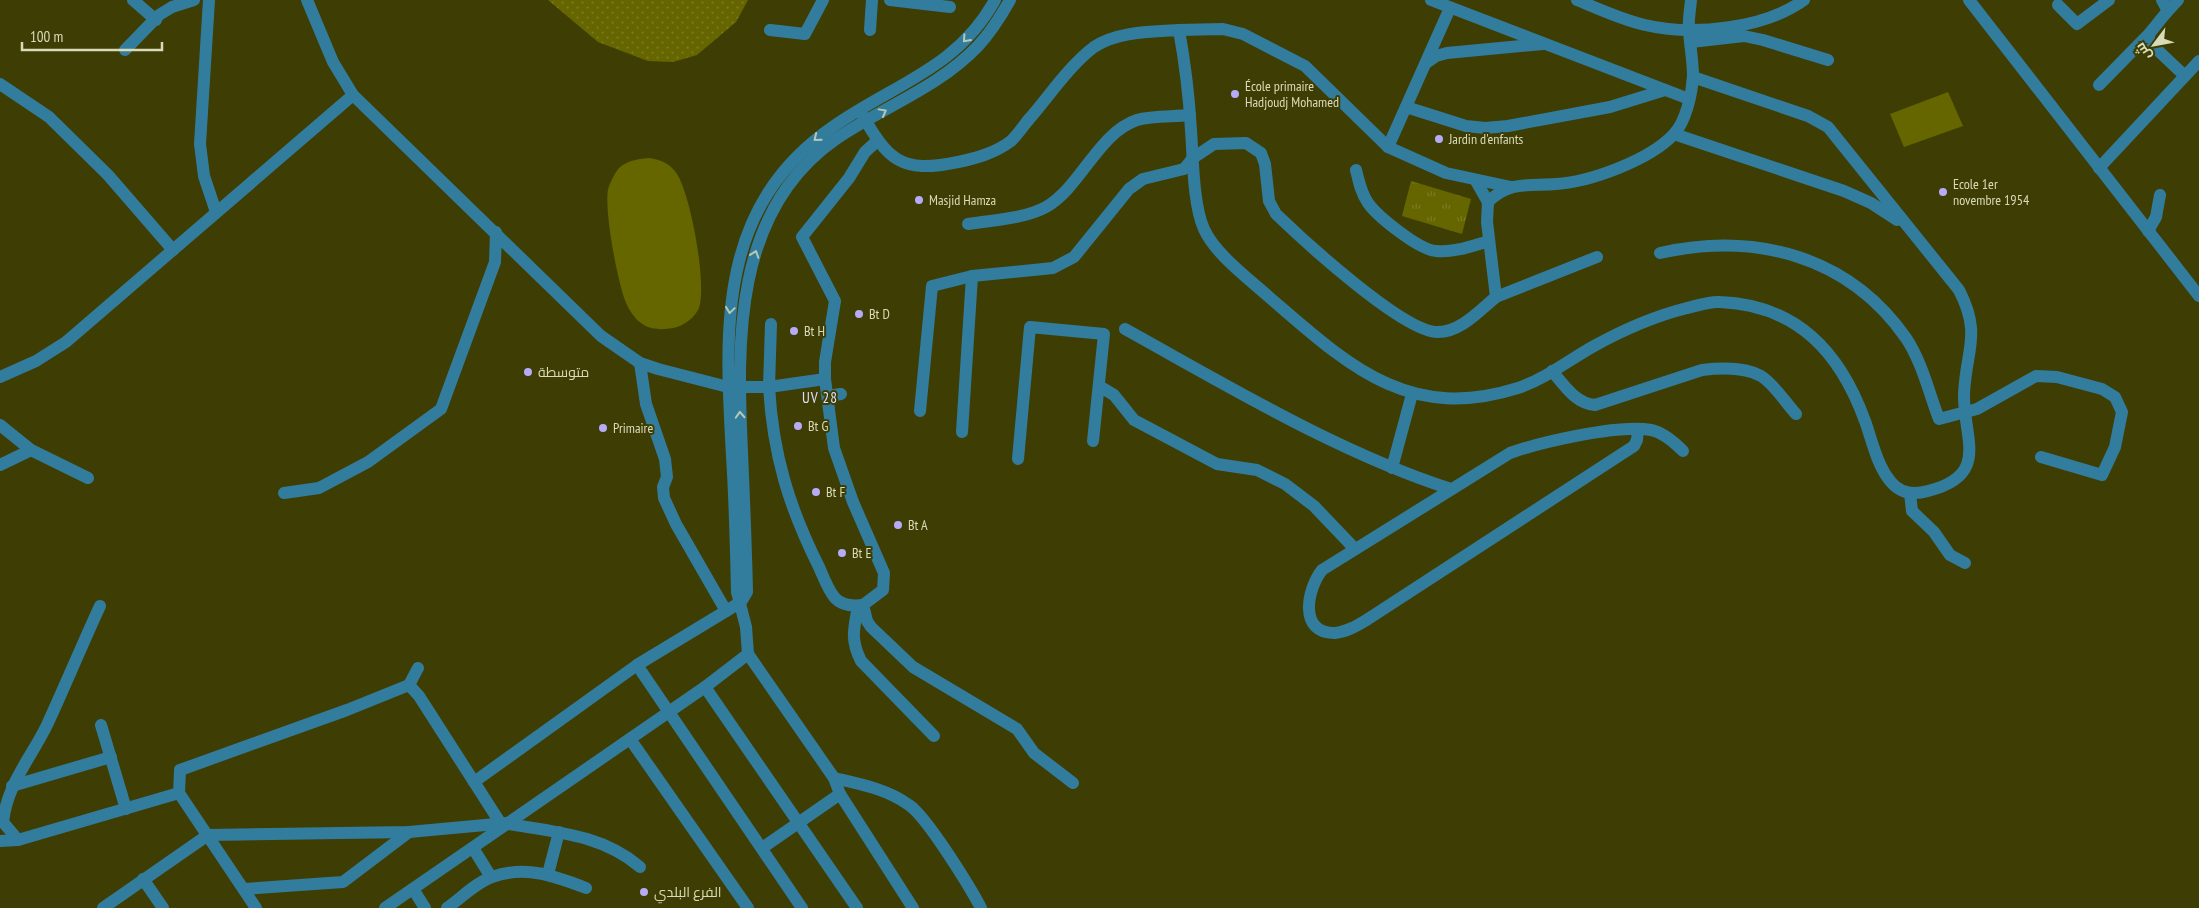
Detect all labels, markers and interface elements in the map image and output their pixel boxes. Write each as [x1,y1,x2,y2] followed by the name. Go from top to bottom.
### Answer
[22,20,162,52] scale bar
[2129,20,2179,70] north arrow
[30,27,63,46] text: 100 m
[963,34,972,43] one-way arrow
[2131,39,2155,64] text: ش
[1245,77,1339,111] place label: École primaire Hadjoudj Mohamed
[1229,88,1241,100] marker: École primaire Hadjoudj Mohamed
[878,108,887,118] one-way arrow
[1448,130,1524,148] place label: Jardin d'enfants
[814,133,823,142] one-way arrow
[1433,133,1445,145] marker: Jardin d'enfants
[1953,175,2030,209] place label: Ecole 1er novembre 1954
[1937,186,1949,198] marker: Ecole 1er novembre 1954
[929,191,996,209] place label: Masjid Hamza
[913,194,925,206] marker: Masjid Hamza
[749,250,759,259] one-way arrow
[869,305,890,323] place label: Bt D
[725,306,736,314] one-way arrow
[853,308,865,320] marker: Bt D
[804,322,825,340] place label: Bt H
[788,325,800,337] marker: Bt H
[538,363,589,381] place label: متوسطة
[522,366,534,378] marker: متوسطة
[802,388,838,407] district label: UV 28
[735,410,745,418] one-way arrow
[808,417,828,435] place label: Bt G
[613,419,653,437] place label: Primaire
[792,420,804,432] marker: Bt G
[597,422,609,434] marker: Primaire
[826,483,845,501] place label: Bt F
[810,486,822,498] marker: Bt F
[908,516,928,534] place label: Bt A
[892,519,904,531] marker: Bt A
[852,544,871,562] place label: Bt E
[836,547,848,559] marker: Bt E
[654,883,722,904] place label: الفرع البلدي
[638,886,650,898] marker: الفرع البلدي

